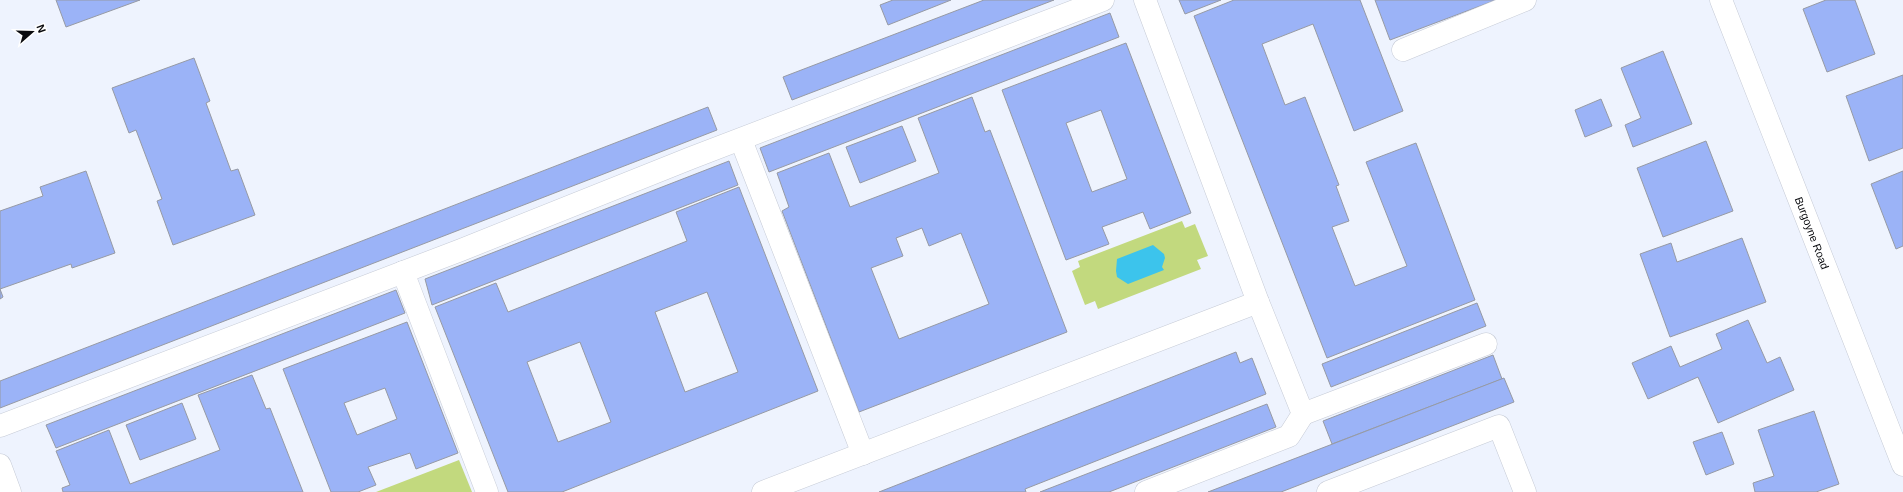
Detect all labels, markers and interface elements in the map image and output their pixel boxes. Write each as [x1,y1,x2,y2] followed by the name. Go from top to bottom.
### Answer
[12,12,52,52] north arrow
[34,23,48,34] text: N
[1793,195,1831,271] street label: Burgoyne Road

